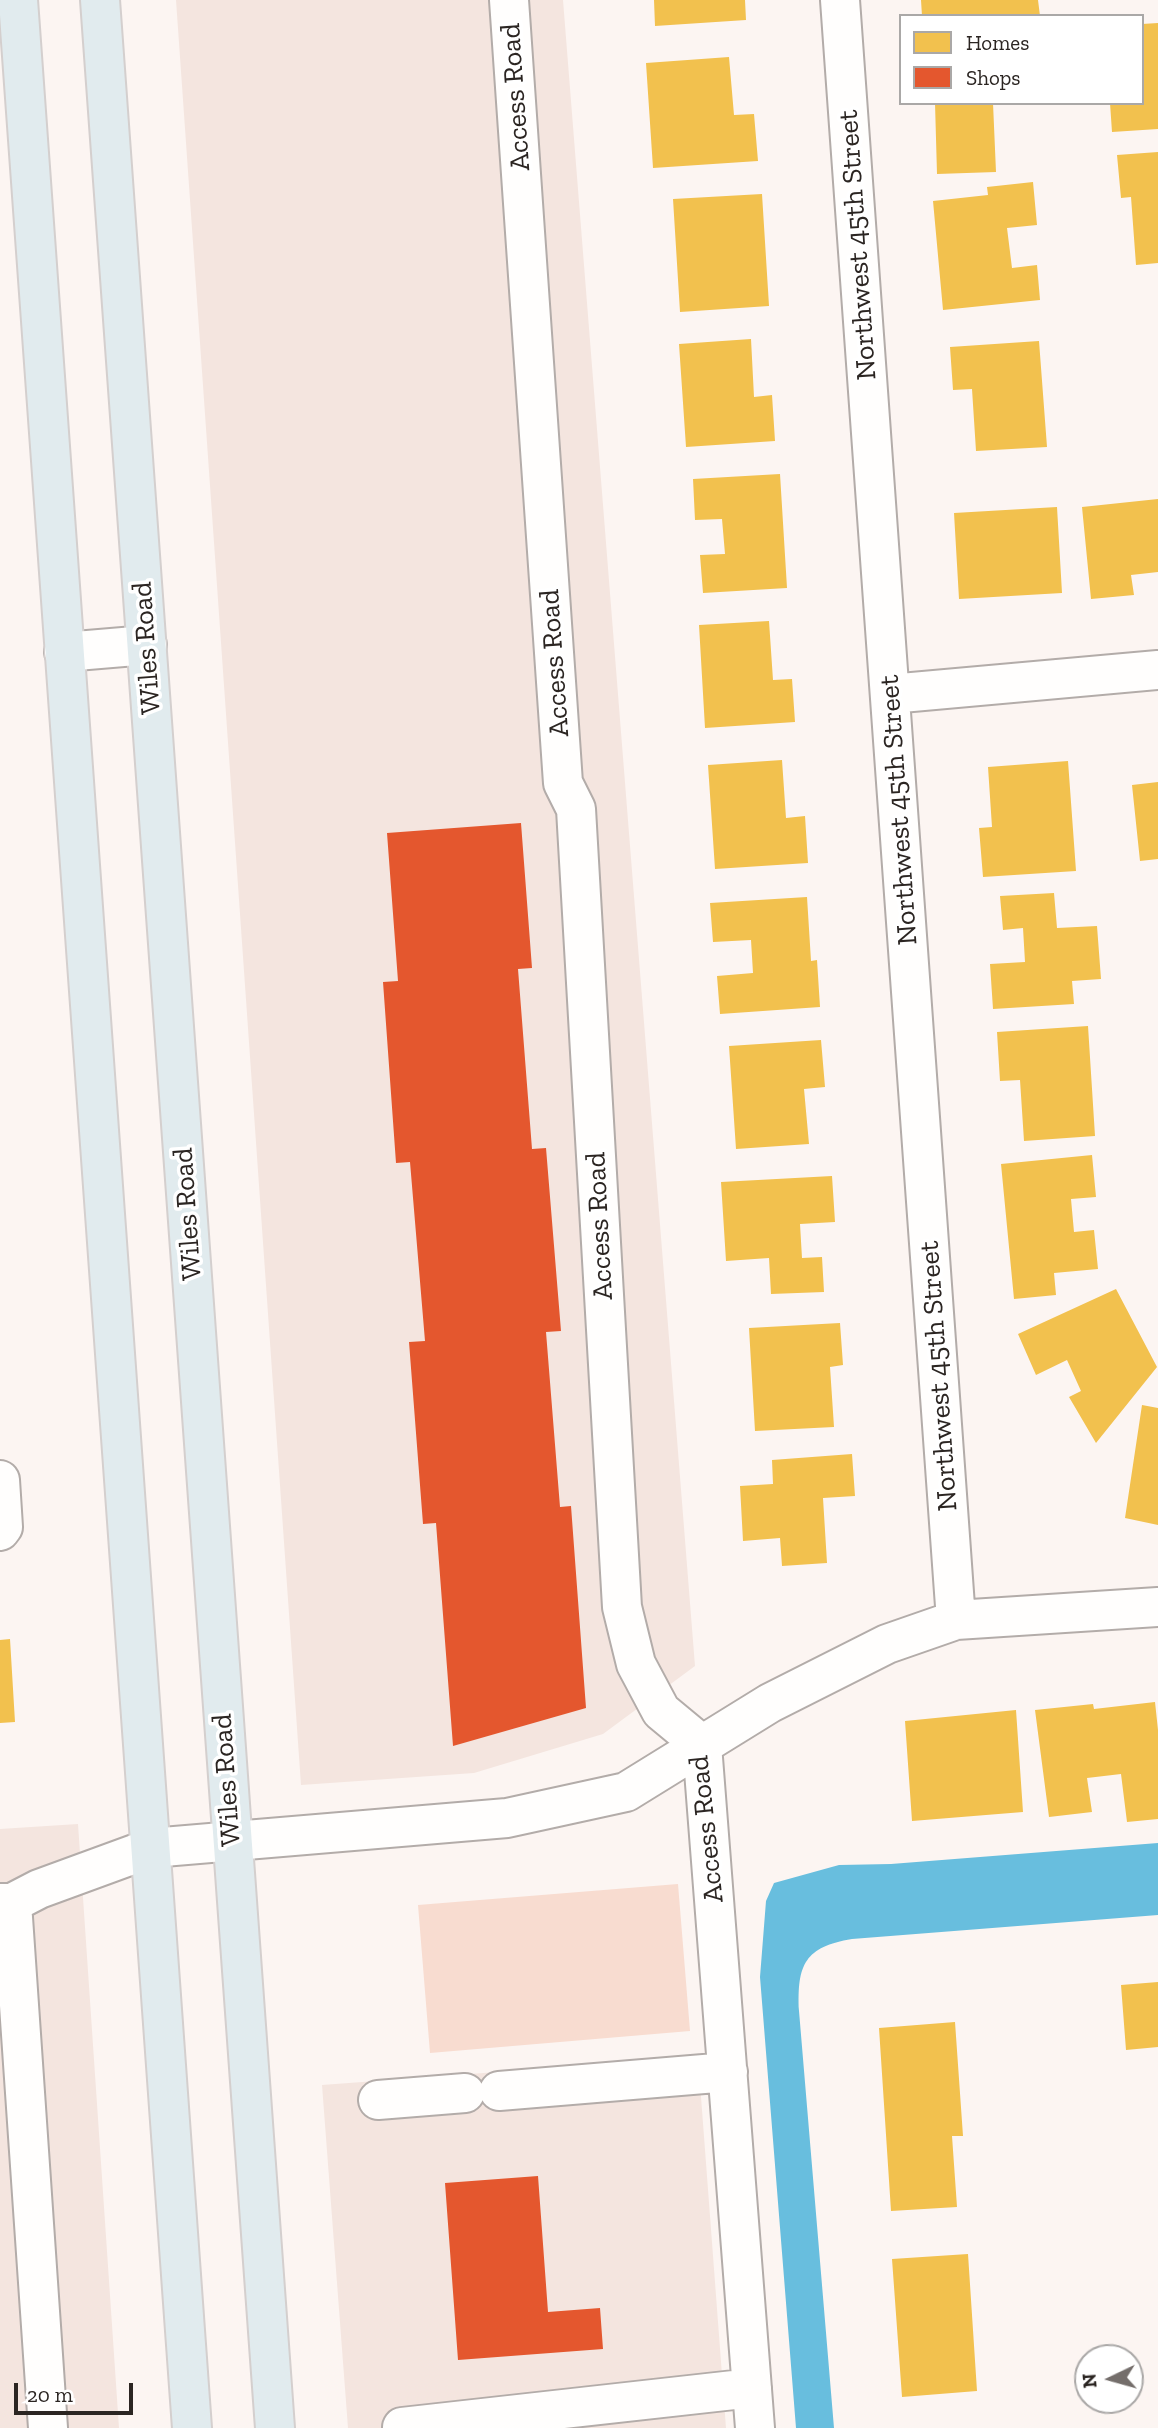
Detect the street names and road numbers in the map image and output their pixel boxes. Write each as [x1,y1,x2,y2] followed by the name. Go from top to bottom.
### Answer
[494,22,538,172] street label: Access Road
[832,109,884,381] street label: Northwest 45th Street
[126,581,168,715] street label: Wiles Road
[533,588,577,738] street label: Access Road
[873,674,925,946] street label: Northwest 45th Street
[167,1147,209,1281] street label: Wiles Road
[579,1151,621,1301] street label: Access Road
[913,1240,965,1512] street label: Northwest 45th Street
[206,1713,248,1847] street label: Wiles Road
[683,1754,731,1904] street label: Access Road

